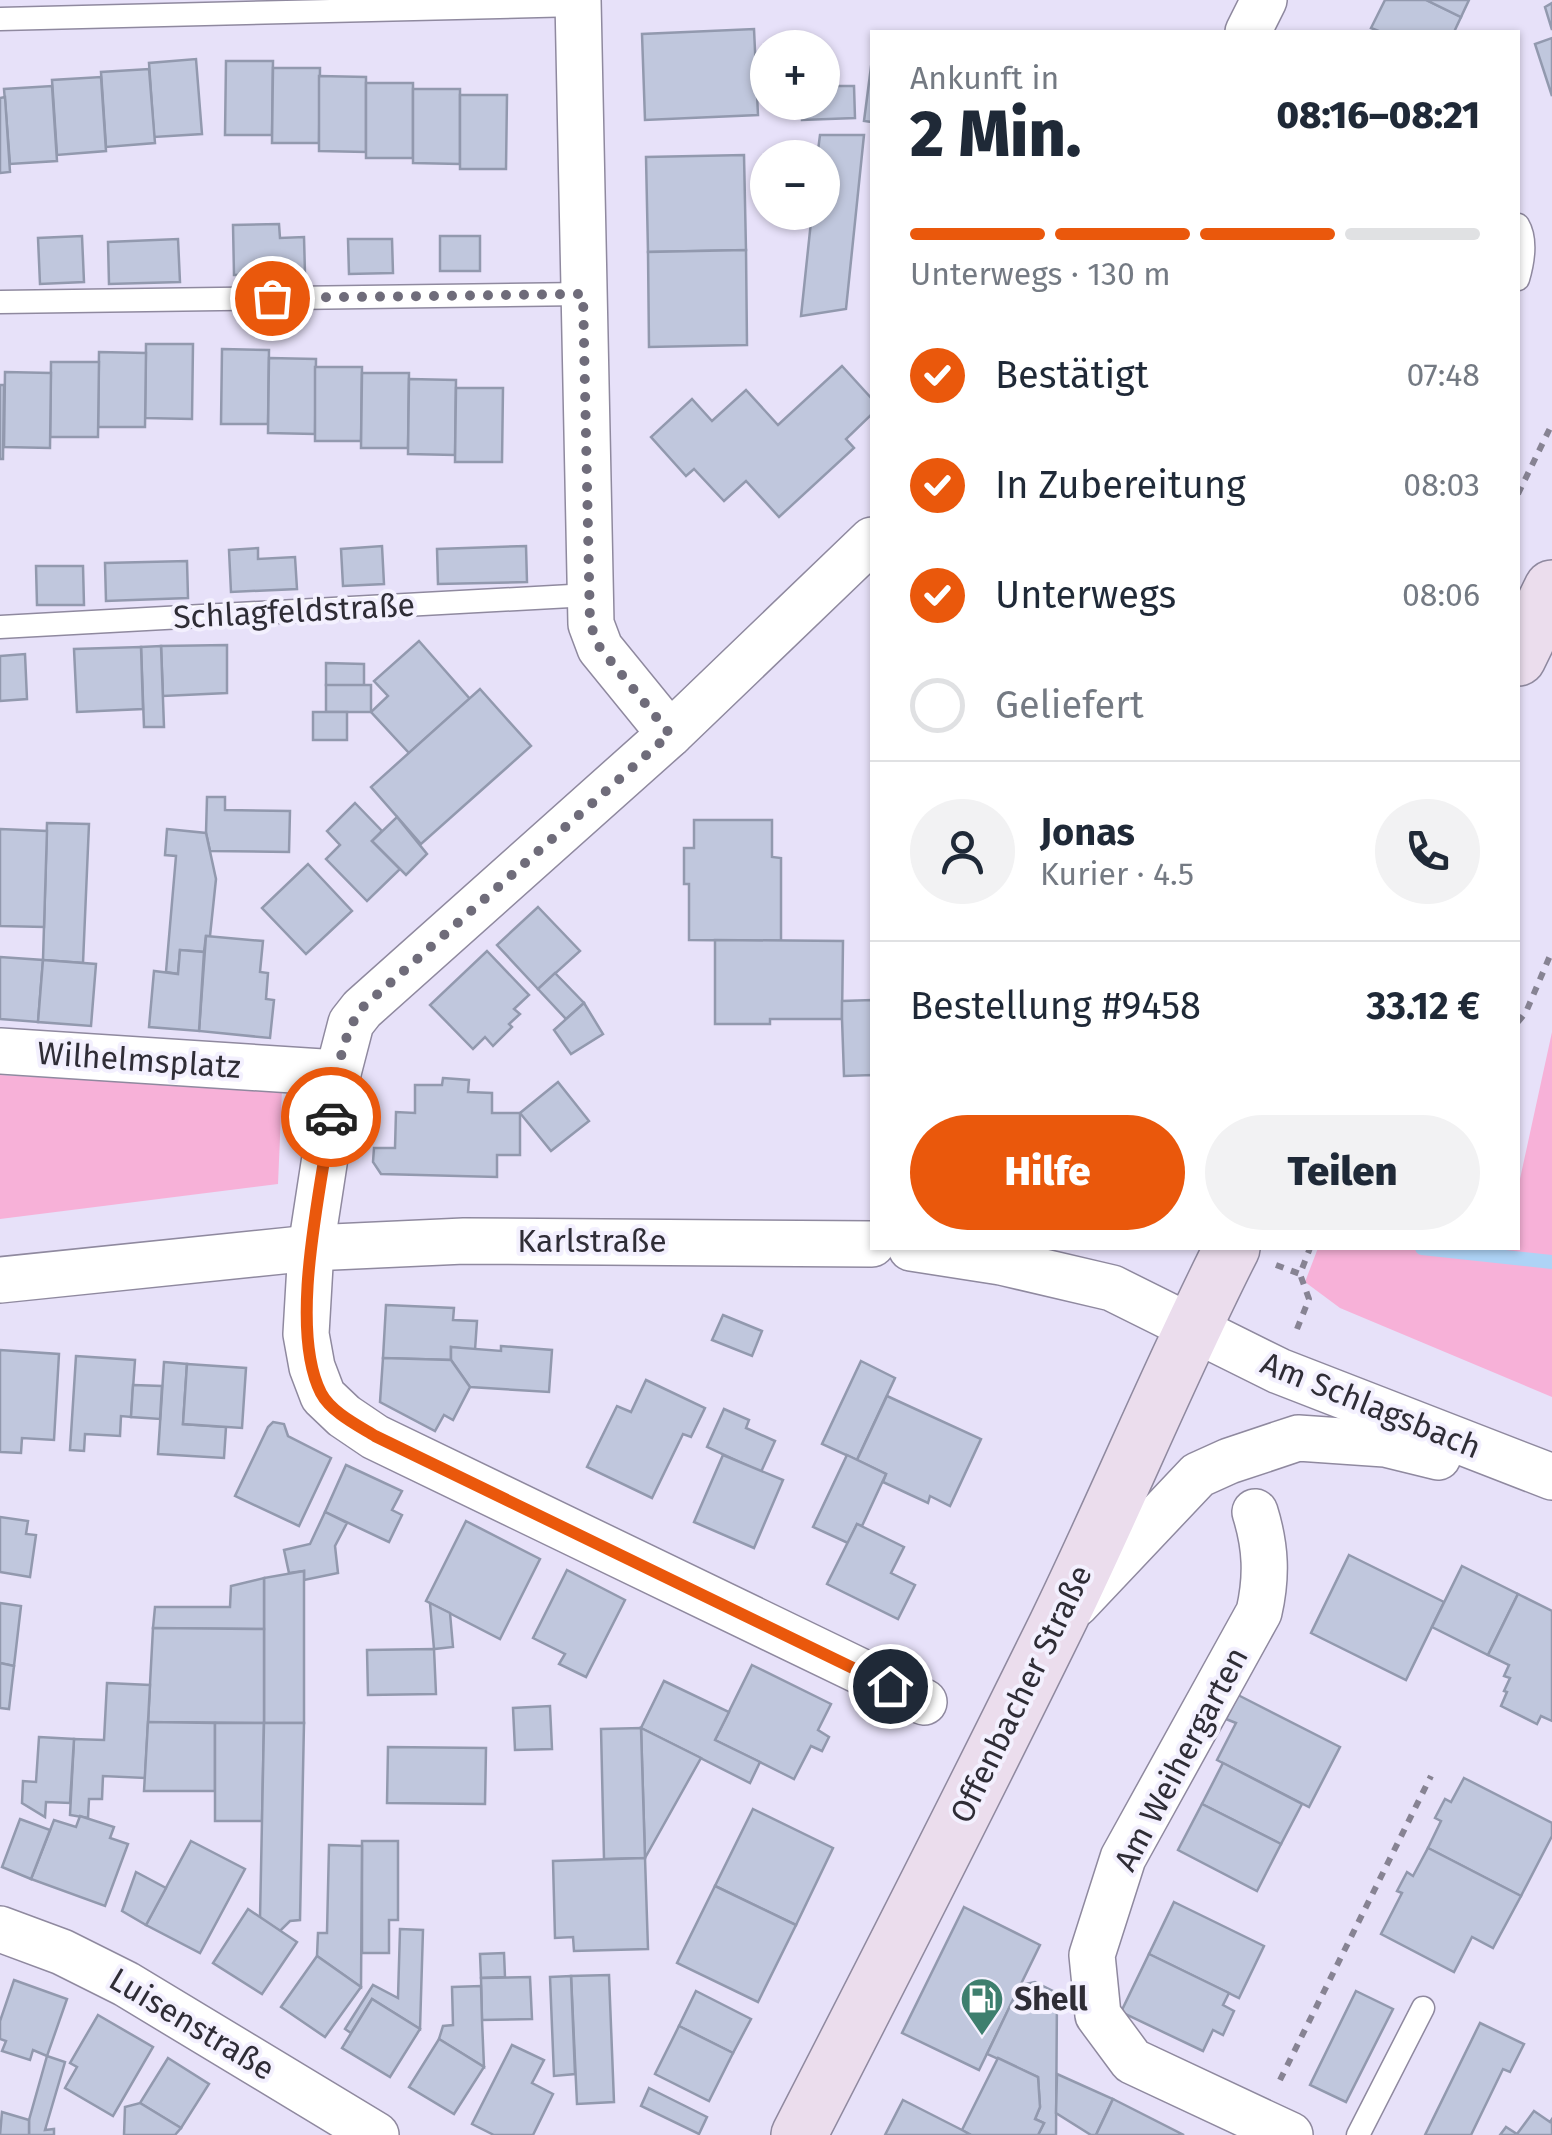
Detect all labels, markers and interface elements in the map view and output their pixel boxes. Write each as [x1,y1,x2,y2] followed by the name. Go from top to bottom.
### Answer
[750,30,840,230] map controls
[750,30,840,120] button: +
[910,59,1059,97] text: Ankunft in
[1276,92,1480,138] text: 08:16–08:21
[910,95,1081,173] text: 2 Min.
[750,140,840,230] button: −
[910,255,1171,293] text: Unterwegs · 130 m
[230,256,315,341] pin
[245,271,300,326] icon: bag
[910,348,965,403] icon: check
[995,352,1149,398] text: Bestätigt
[1406,356,1480,394] text: 07:48
[910,458,965,513] icon: check
[995,462,1246,508] text: In Zubereitung
[1403,466,1480,504] text: 08:03
[910,568,965,623] icon: check
[995,572,1176,618] text: Unterwegs
[1402,576,1480,614] text: 08:06
[172,586,416,636] street label: Schlagfeldstraße
[995,682,1144,728] text: Geliefert
[910,799,1015,904] button: person
[1375,799,1480,904] button: phone
[1040,809,1135,855] text: Jonas
[1040,855,1194,893] text: Kurier · 4.5
[910,983,1201,1029] text: Bestellung #9458
[1366,983,1480,1029] text: 33.12 €
[36,1034,242,1086] street label: Wilhelmsplatz
[281,1067,381,1167] courier
[304,1090,359,1145] icon: car
[910,1115,1185,1230] button: Hilfe
[1205,1115,1480,1230] button: Teilen
[517,1222,667,1260] street label: Karlstraße
[1256,1344,1486,1466] street label: Am Schlagsbach
[942,1559,1100,1829] street label: Offenbacher Straße
[1106,1641,1256,1877] street label: Am Weihergarten
[848,1644,933,1729] pin
[863,1659,918,1714] icon: home
[103,1960,281,2088] street label: Luisenstraße
[959,1976,1005,2037] fuel station icon: Shell
[1014,1980,1088,2018] place label: Shell

